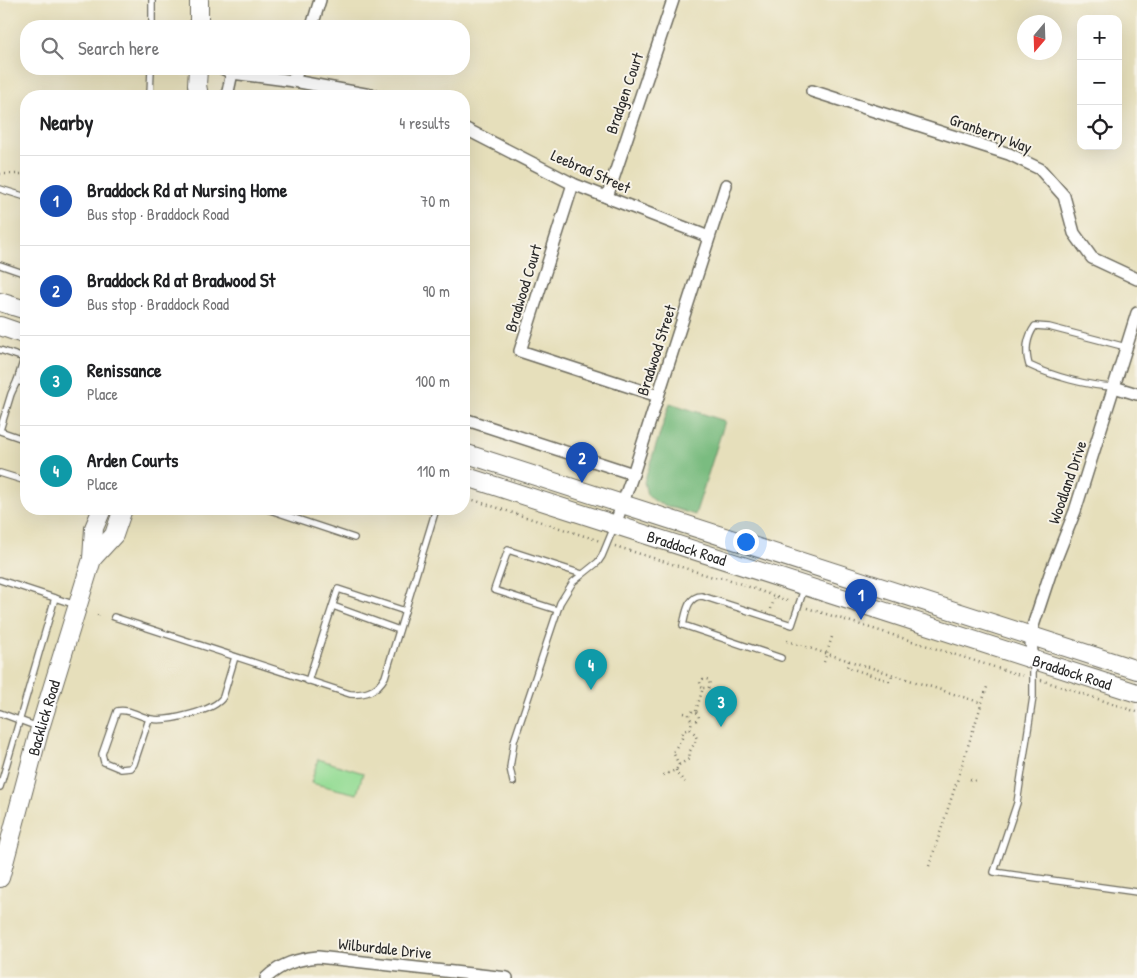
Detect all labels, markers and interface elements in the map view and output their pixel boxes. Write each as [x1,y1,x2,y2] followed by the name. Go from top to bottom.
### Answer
[1017,15,1062,60] north arrow
[1077,15,1122,150] map controls
[1077,15,1122,60] button: +
[20,20,470,75] search box
[38,34,66,62] icon: search
[78,35,159,61] text: Search here
[600,49,648,137] street label: Bradgen Court
[1077,60,1122,105] button: −
[1077,105,1122,150] button: locate
[40,108,93,137] text: Nearby
[947,108,1035,158] street label: Granberry Way
[399,112,450,134] text: 4 results
[548,144,635,199] street label: Leebrad Street
[87,177,287,203] text: Braddock Rd at Nursing Home
[53,190,59,212] text: 1
[420,190,450,212] text: 70 m
[87,203,229,225] text: Bus stop · Braddock Road
[499,241,547,334] street label: Bradwood Court
[87,267,275,293] text: Braddock Rd at Bradwood St
[52,280,60,302] text: 2
[422,280,450,302] text: 90 m
[87,293,229,315] text: Bus stop · Braddock Road
[631,301,681,398] street label: Bradwood Street
[87,357,162,383] text: Renissance
[52,370,60,392] text: 3
[415,370,450,392] text: 100 m
[87,383,118,405] text: Place
[1042,437,1092,527] street label: Woodland Drive
[566,442,598,483] pin: 2
[87,447,178,473] text: Arden Courts
[53,460,59,482] text: 4
[417,460,450,482] text: 110 m
[87,473,118,495] text: Place
[644,525,729,571] street label: Braddock Road
[733,529,759,555] your location
[845,579,877,620] pin: 1
[575,649,607,690] pin: 4
[1030,649,1115,695] street label: Braddock Road
[22,677,65,758] street label: Backlick Road
[705,686,737,727] pin: 3
[337,932,433,964] street label: Wilburdale Drive

